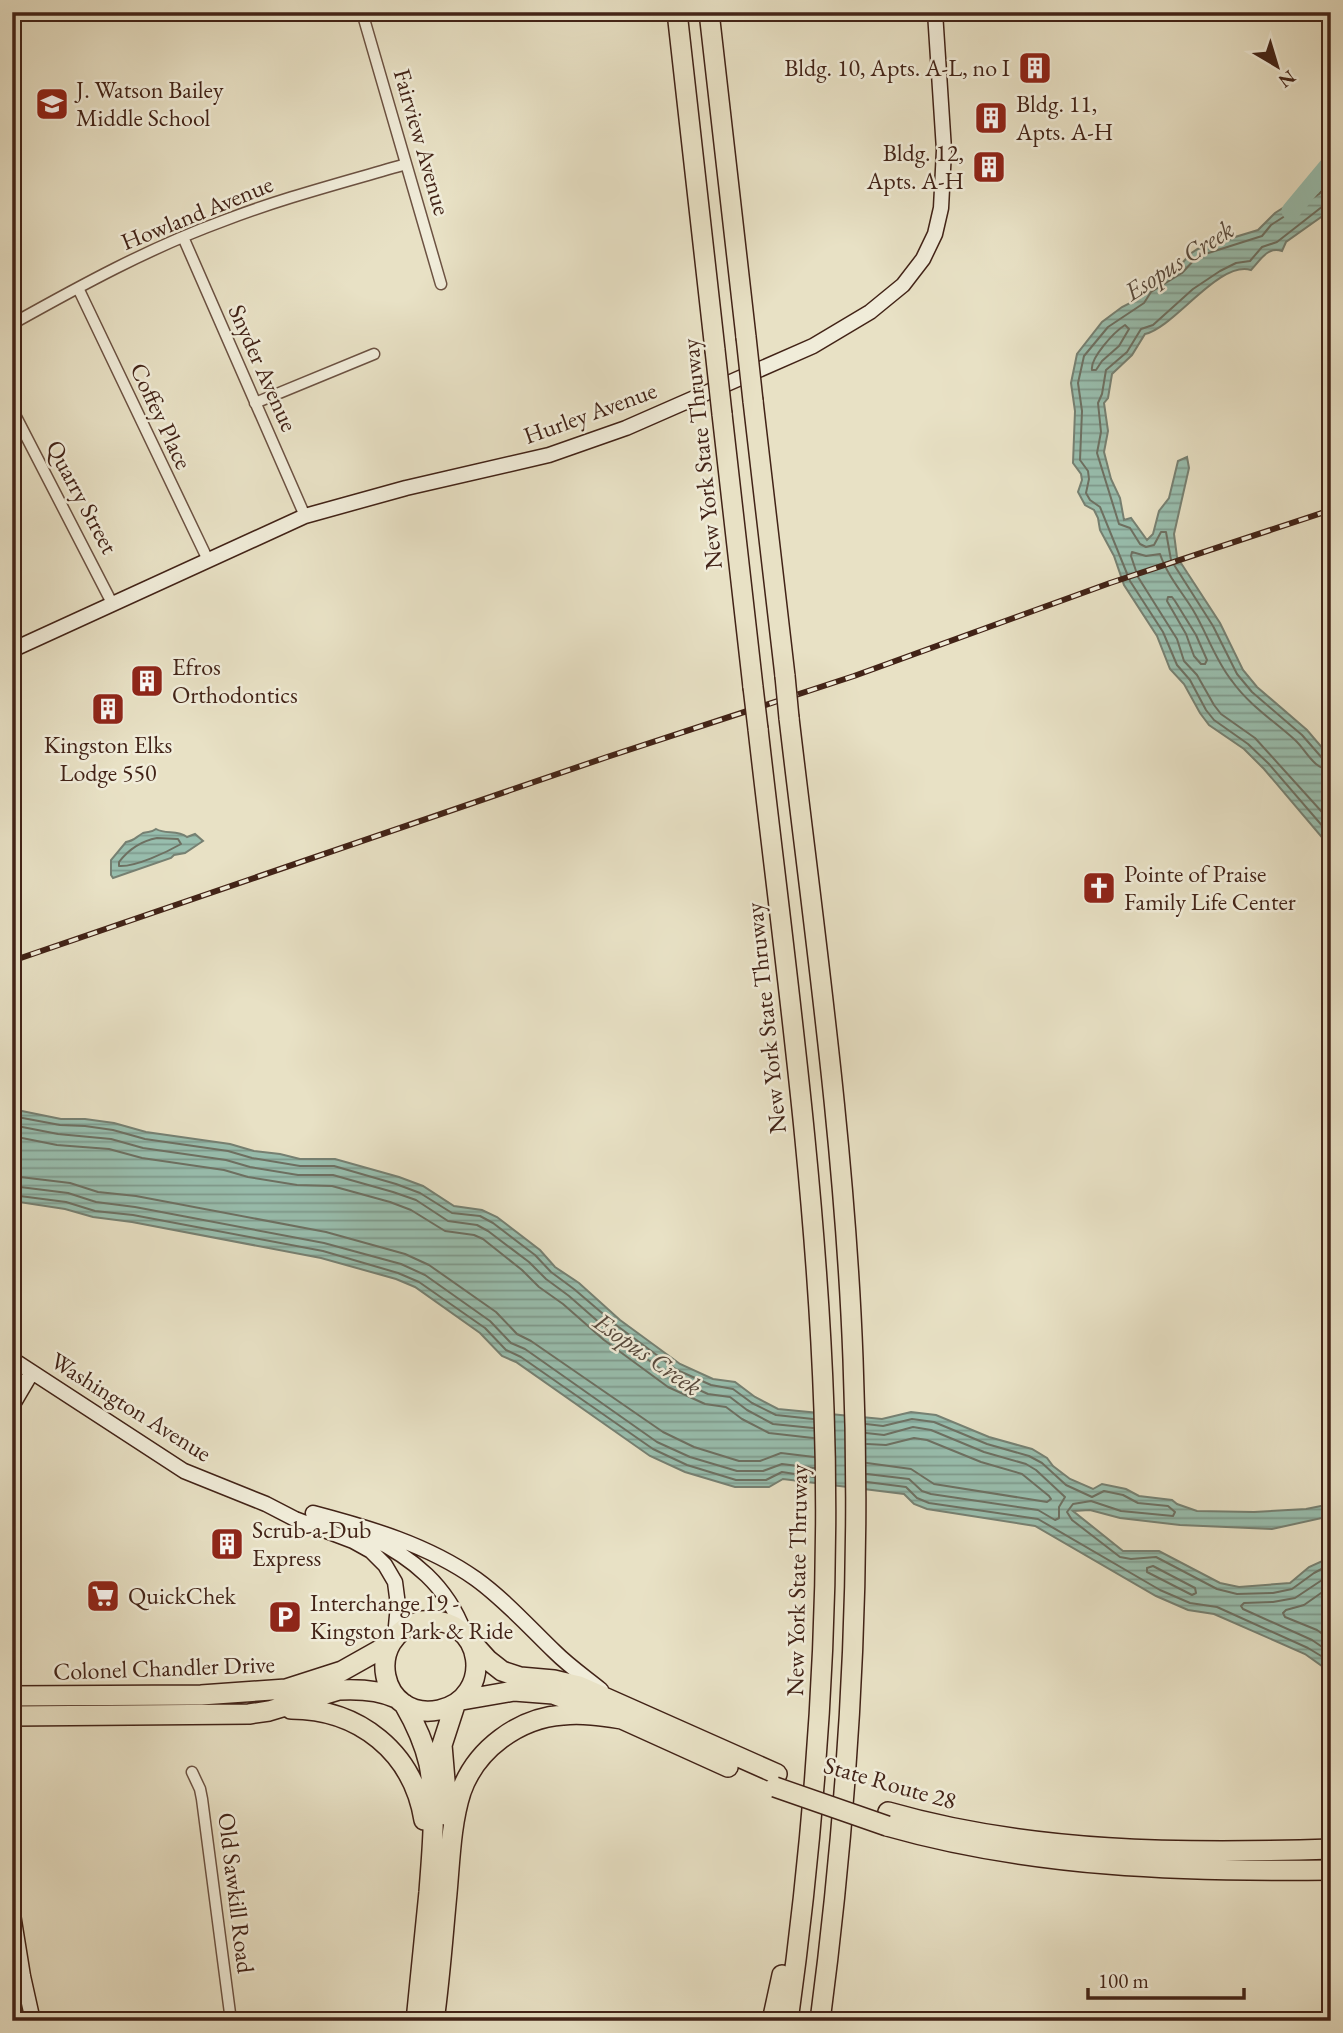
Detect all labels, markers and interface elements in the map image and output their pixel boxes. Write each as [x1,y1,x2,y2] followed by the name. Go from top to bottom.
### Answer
[1242,32,1312,102] north arrow
[1016,49,1054,87] building icon: Bldg. 10, Apts. A-L, no I
[784,52,1010,83] place label: Bldg. 10, Apts. A-L, no I
[1273,64,1301,94] text: N
[387,65,458,219] street label: Fairview Avenue
[74,74,224,133] place label: J. Watson Bailey Middle School
[33,85,71,123] school or university icon: J. Watson Bailey Middle School
[1015,88,1113,147] place label: Bldg. 11, Apts. A-H
[972,99,1010,137] building icon: Bldg. 11, Apts. A-H
[866,137,964,196] place label: Bldg. 12, Apts. A-H
[970,148,1008,186] building icon: Bldg. 12, Apts. A-H
[116,168,277,257] street label: Howland Avenue
[1117,212,1240,309] water label: Esopus Creek
[222,299,305,436] street label: Snyder Avenue
[674,337,729,571] street label: New York State Thruway
[123,358,200,474] street label: Coffey Place
[519,374,661,451] street label: Hurley Avenue
[40,434,126,559] street label: Quarry Street
[172,651,298,710] place label: Efros Orthodontics
[128,662,166,700] building icon: Efros Orthodontics
[89,690,127,728] building icon: Kingston Elks Lodge 550
[44,729,172,788] place label: Kingston Elks Lodge 550
[1124,858,1296,917] place label: Pointe of Praise Family Life Center
[1080,869,1118,907] church icon: Pointe of Praise Family Life Center
[738,901,793,1135] street label: New York State Thruway
[587,1304,709,1404] water label: Esopus Creek
[45,1345,218,1468] street label: Washington Avenue
[779,1463,814,1696] street label: New York State Thruway
[252,1514,371,1573] place label: Scrub-a-Dub Express
[208,1525,246,1563] building icon: Scrub-a-Dub Express
[84,1577,122,1615] supermarket icon: QuickChek
[128,1580,237,1611] place label: QuickChek
[310,1587,513,1646] place label: Interchange 19 - Kingston Park & Ride
[266,1598,304,1636] parking icon: Interchange 19 - Kingston Park & Ride
[53,1648,275,1687] street label: Colonel Chandler Drive
[820,1749,960,1816] street label: State Route 28
[211,1811,262,1976] street label: Old Sawkill Road
[1088,1956,1243,2000] scale bar
[1098,1967,1149,1994] text: 100 m

